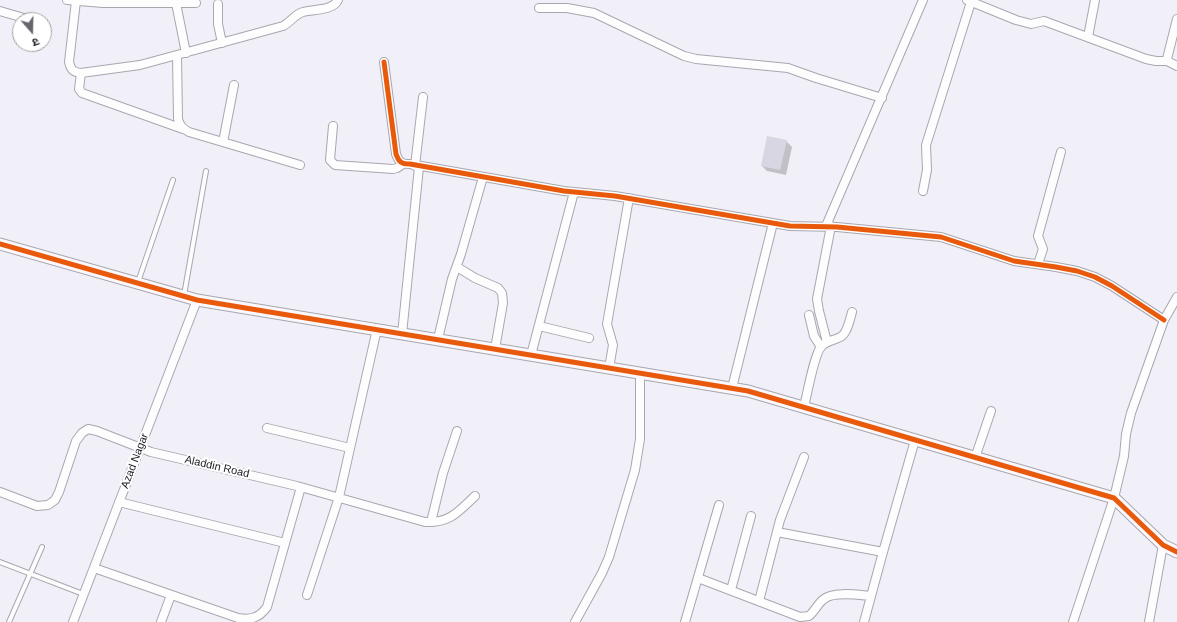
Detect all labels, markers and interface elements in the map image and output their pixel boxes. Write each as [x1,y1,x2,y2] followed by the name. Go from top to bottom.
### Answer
[12,12,52,52] north arrow
[31,36,41,49] text: उ
[118,432,152,490] street label: Azad Nagar
[183,453,251,481] street label: Aladdin Road

